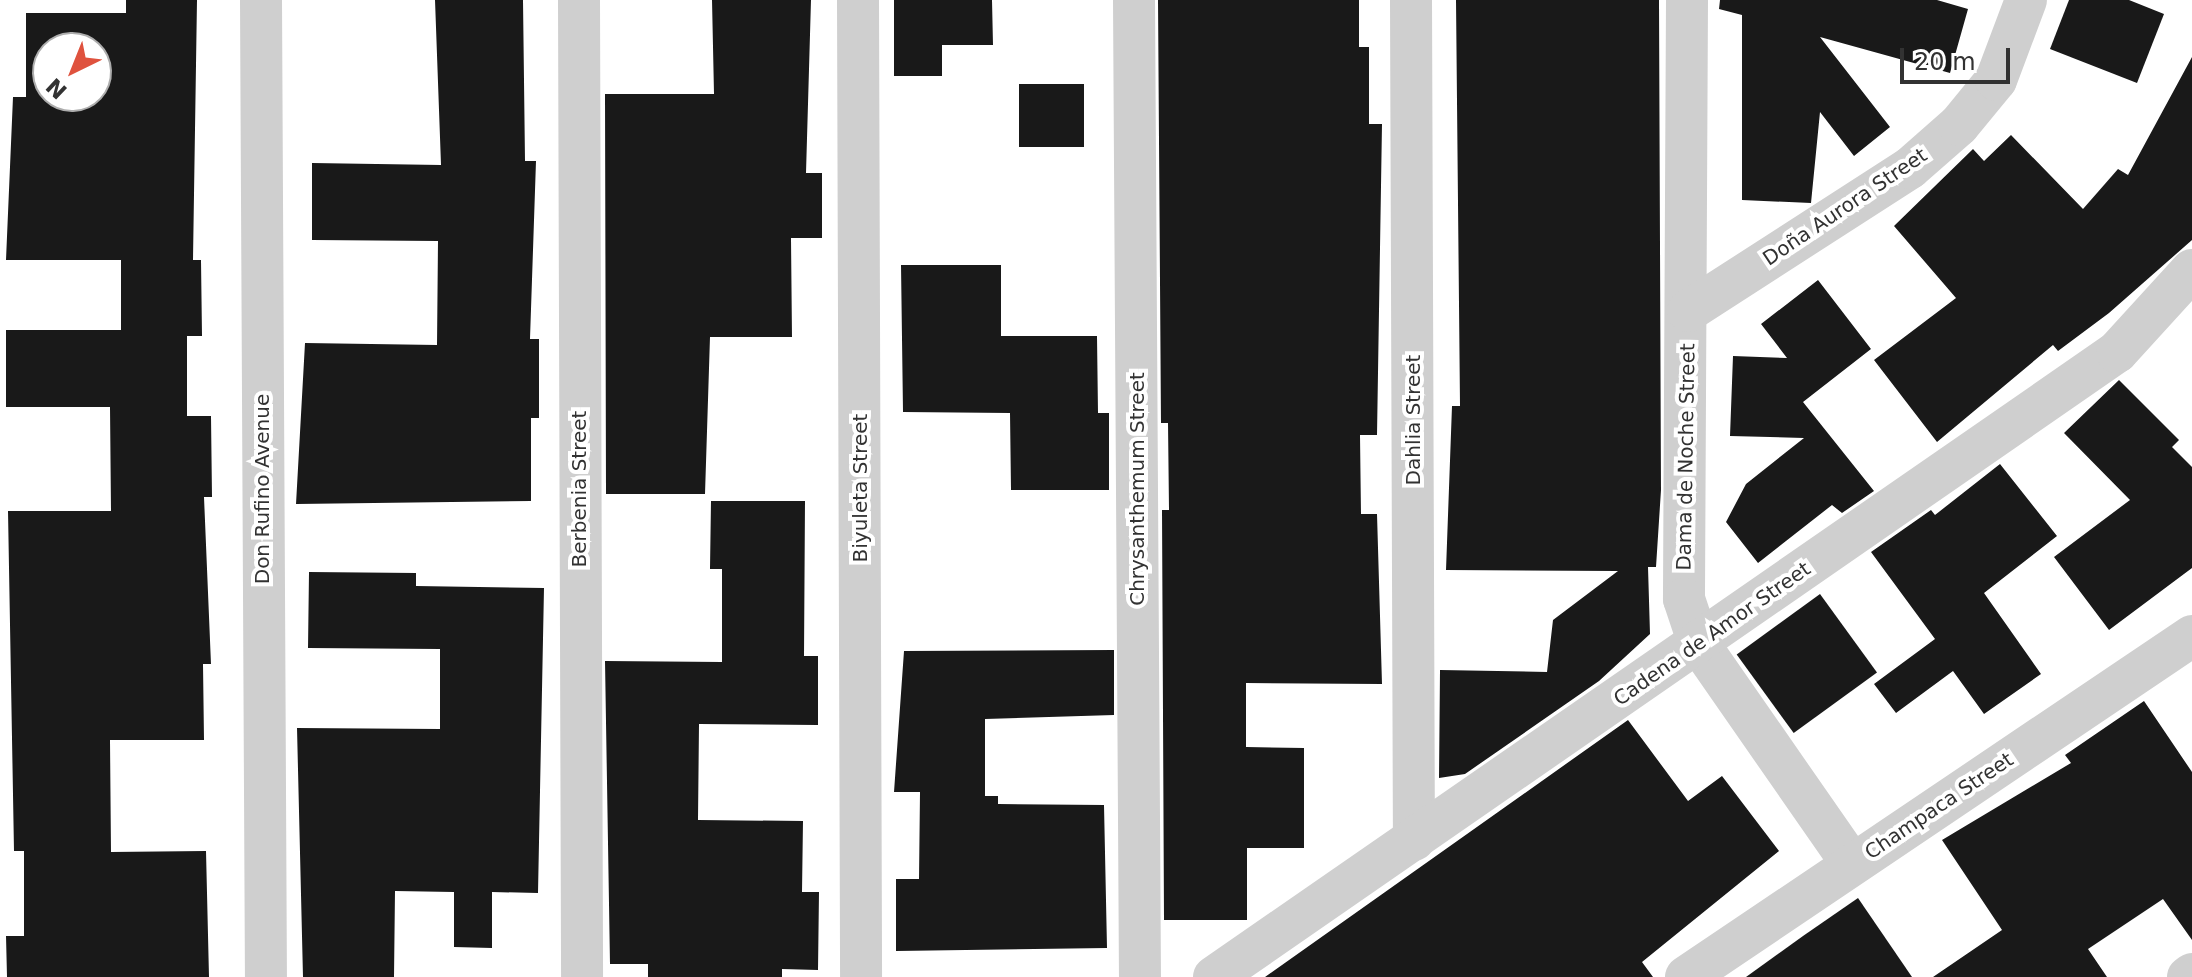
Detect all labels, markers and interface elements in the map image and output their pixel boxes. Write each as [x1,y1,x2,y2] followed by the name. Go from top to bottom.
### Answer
[32,32,112,112] north arrow
[1904,32,2014,82] scale bar
[1914,48,1976,76] text: 20 m
[41,73,72,104] text: N
[1758,143,1932,271] street label: Doña Aurora Street
[1672,343,1700,571] street label: Dama de Noche Street
[1401,355,1425,485] street label: Dahlia Street
[1125,372,1149,606] street label: Chrysanthemum Street
[250,394,274,584] street label: Don Rufino Avenue
[567,411,591,567] street label: Berbenia Street
[848,414,872,562] street label: Biyuleta Street
[1609,557,1815,711] street label: Cadena de Amor Street
[1860,747,2018,865] street label: Champaca Street

